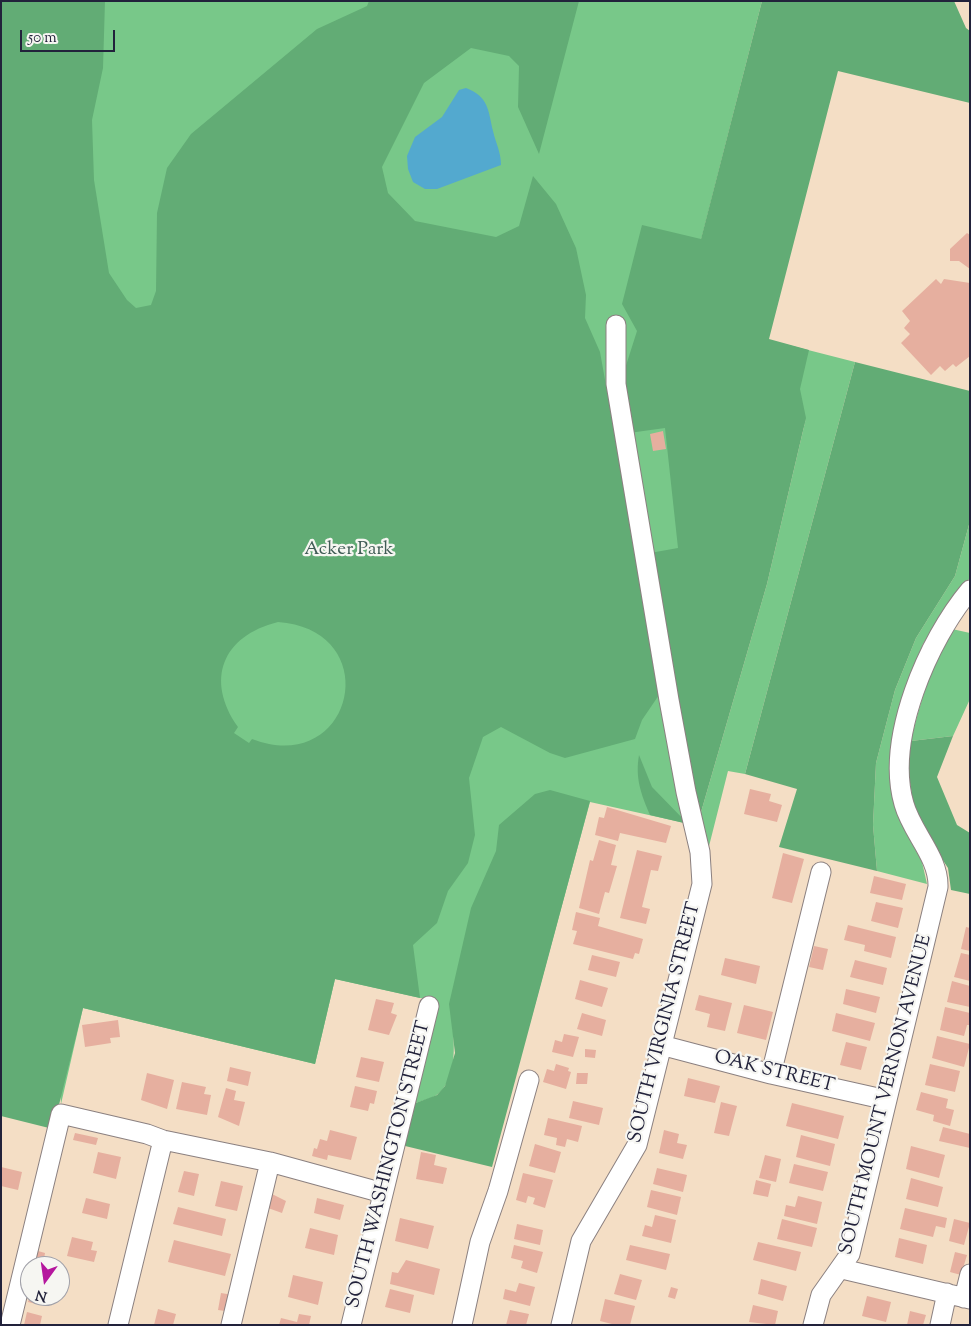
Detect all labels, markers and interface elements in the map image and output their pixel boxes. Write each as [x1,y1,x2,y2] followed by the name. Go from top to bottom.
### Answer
[22,20,118,52] scale bar
[28,28,57,49] text: 50 m
[304,540,394,562] park label: Acker Park
[625,900,707,1146] street label: SOUTH VIRGINIA STREET
[836,932,938,1258] street label: SOUTH MOUNT VERNON AVENUE
[343,1019,437,1311] street label: SOUTH WASHINGTON STREET
[712,1047,836,1099] street label: OAK STREET
[20,1256,70,1306] north arrow
[34,1284,49,1306] text: N

